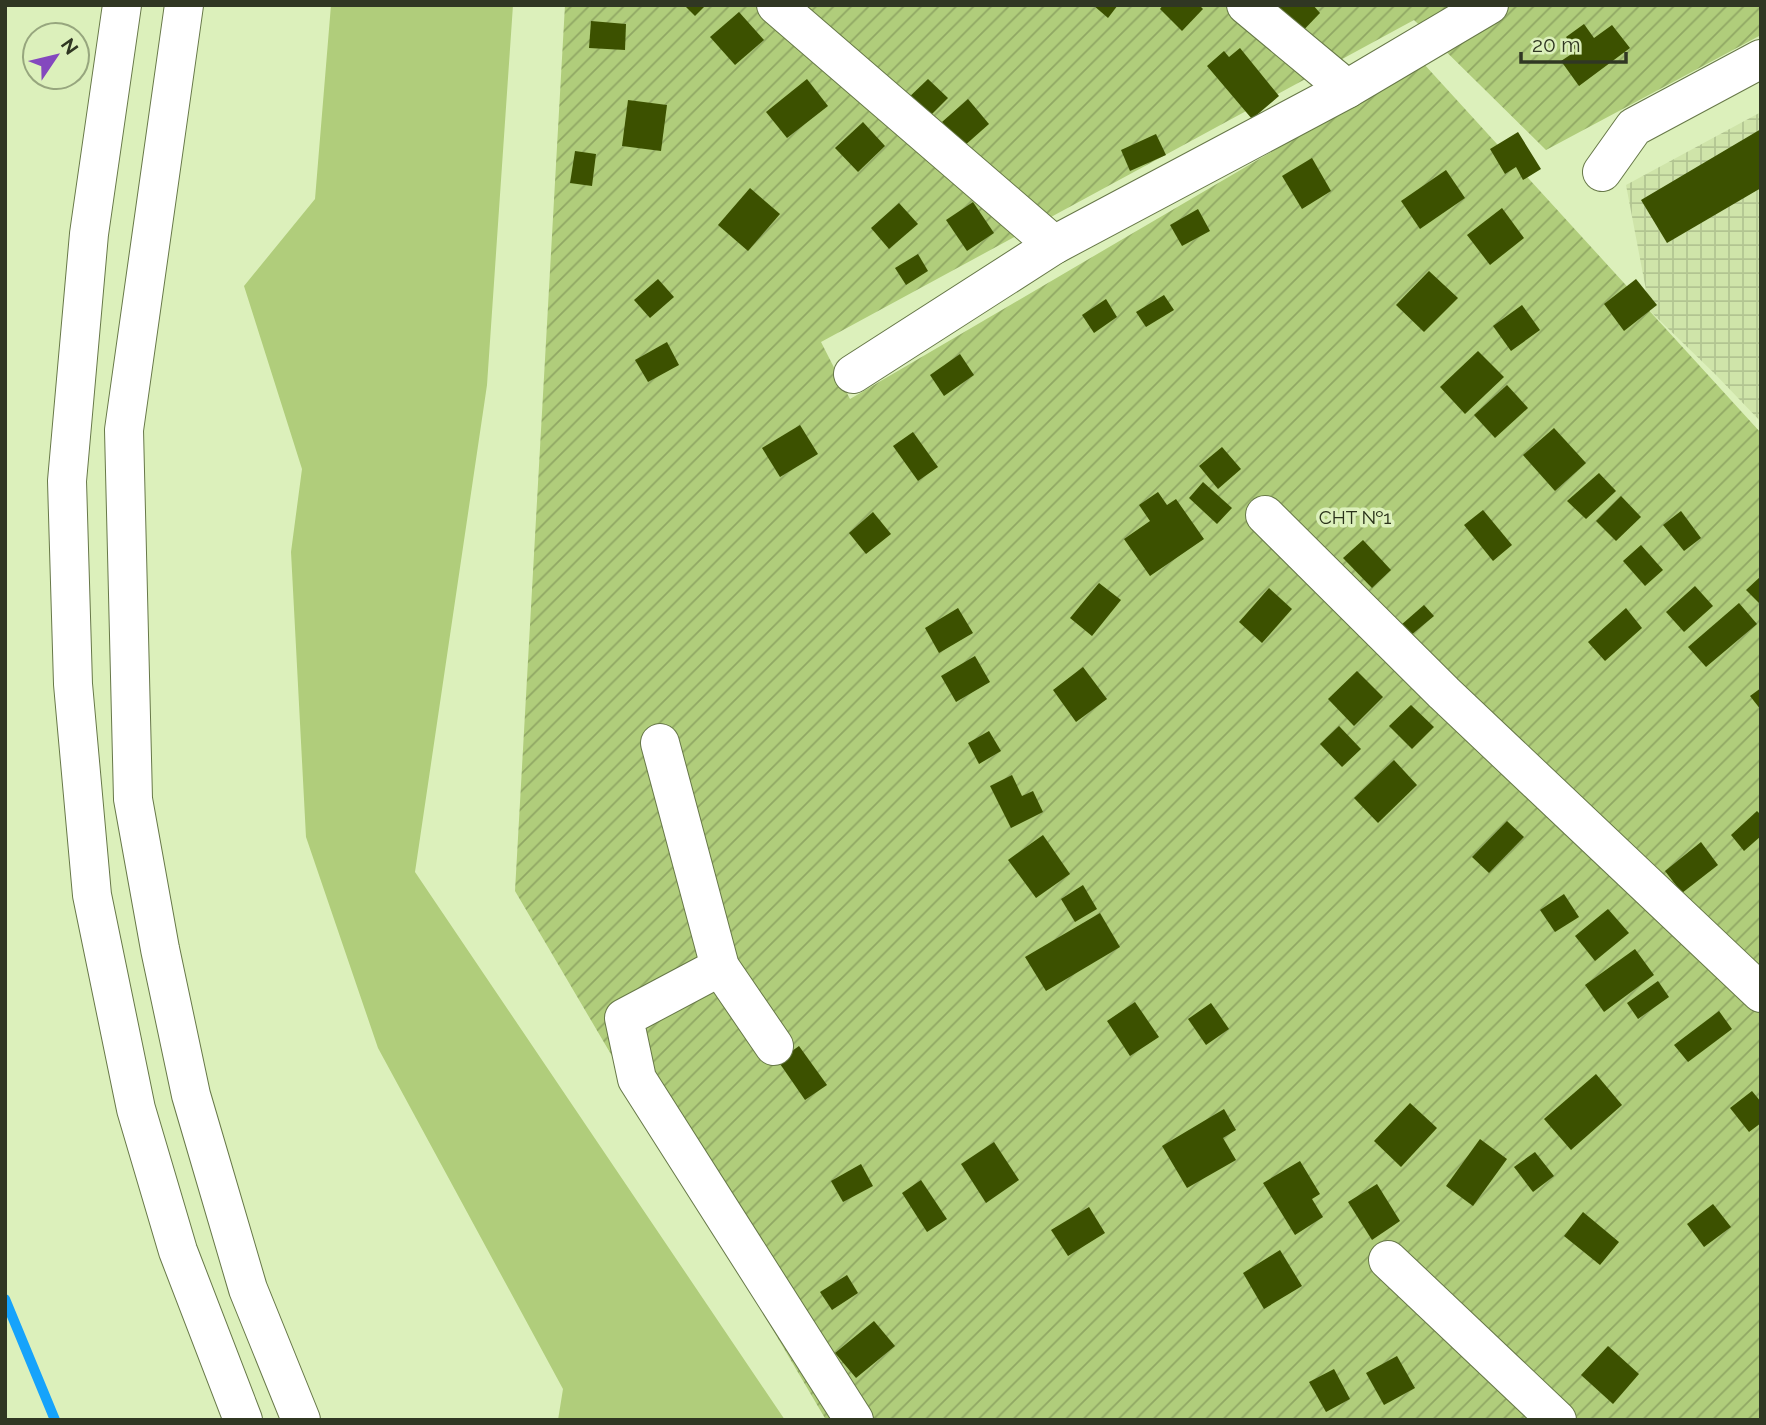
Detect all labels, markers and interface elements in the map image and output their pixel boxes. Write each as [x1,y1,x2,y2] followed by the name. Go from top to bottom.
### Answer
[21,21,91,91] north arrow
[1521,21,1626,65] scale bar
[1532,32,1580,57] text: 20 m
[57,34,83,58] text: N
[1319,506,1391,528] park label: СНТ №1

